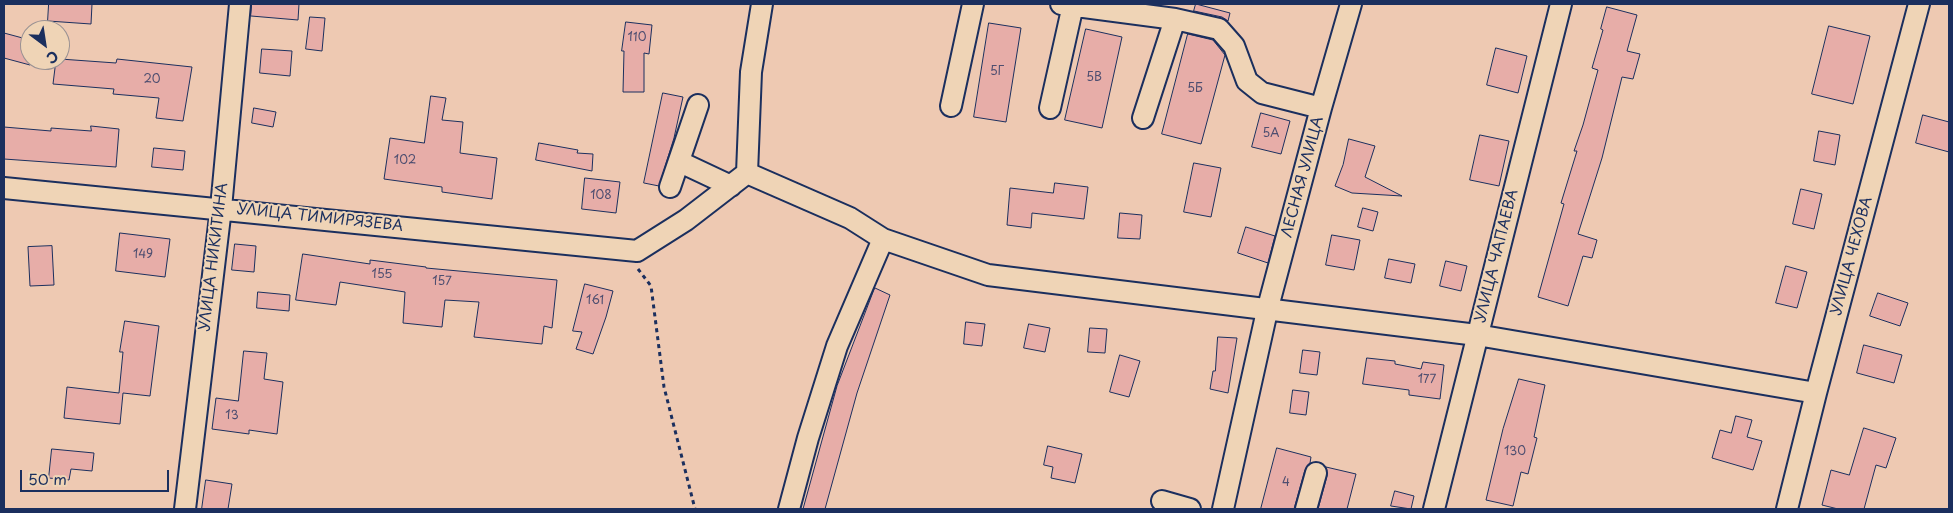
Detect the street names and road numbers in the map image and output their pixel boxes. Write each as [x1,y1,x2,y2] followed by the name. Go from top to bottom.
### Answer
[1278,115,1328,239] street label: ЛЕСНАЯ УЛИЦА
[196,182,232,332] street label: УЛИЦА НИКИТИНА
[1472,187,1522,325] street label: УЛИЦА ЧАПАЕВА
[1828,195,1876,317] street label: УЛИЦА ЧЕХОВА
[236,200,404,236] street label: УЛИЦА ТИМИРЯЗЕВА

